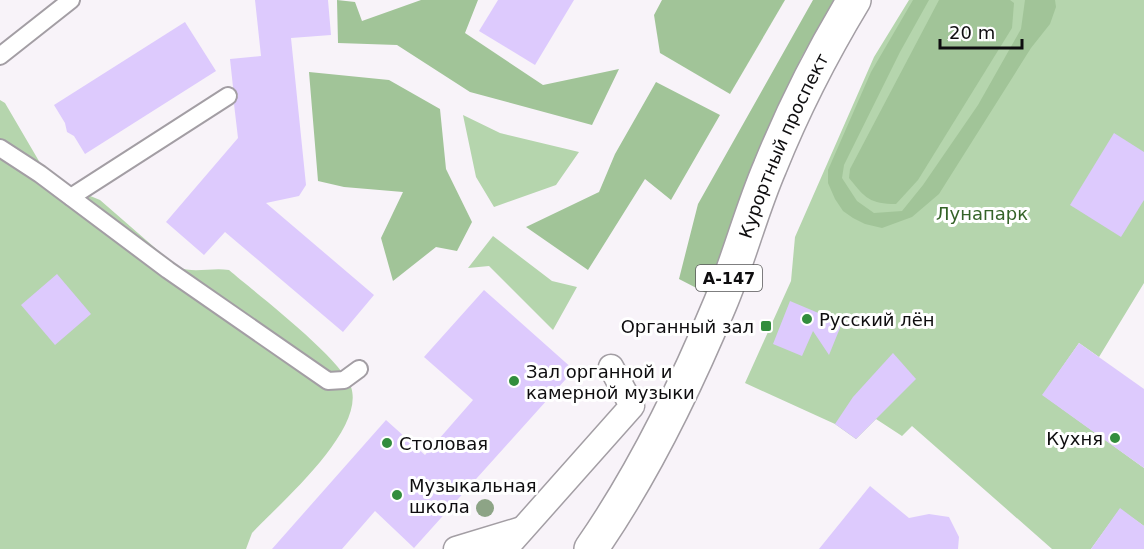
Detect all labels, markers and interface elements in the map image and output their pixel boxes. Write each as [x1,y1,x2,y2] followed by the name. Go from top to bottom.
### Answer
[940,12,1022,50] scale bar
[949,22,995,43] text: 20 m
[734,49,832,241] street label: Курортный проспект
[936,203,1028,224] park label: Лунапарк
[696,265,762,291] road number: А-147
[819,309,935,330] place label: Русский лён
[800,312,814,326] marker: Русский лён
[621,316,754,337] place label: Органный зал
[759,319,773,333] marker: Органный зал
[526,361,695,403] place label: Зал органной и камерной музыки
[507,374,521,388] marker: Зал органной и камерной музыки
[1046,428,1103,449] place label: Кухня
[1108,431,1122,445] marker: Кухня
[399,433,488,454] place label: Столовая
[380,436,394,450] marker: Столовая
[409,475,537,517] place label: Музыкальная школа
[390,488,404,502] marker: Музыкальная школа

